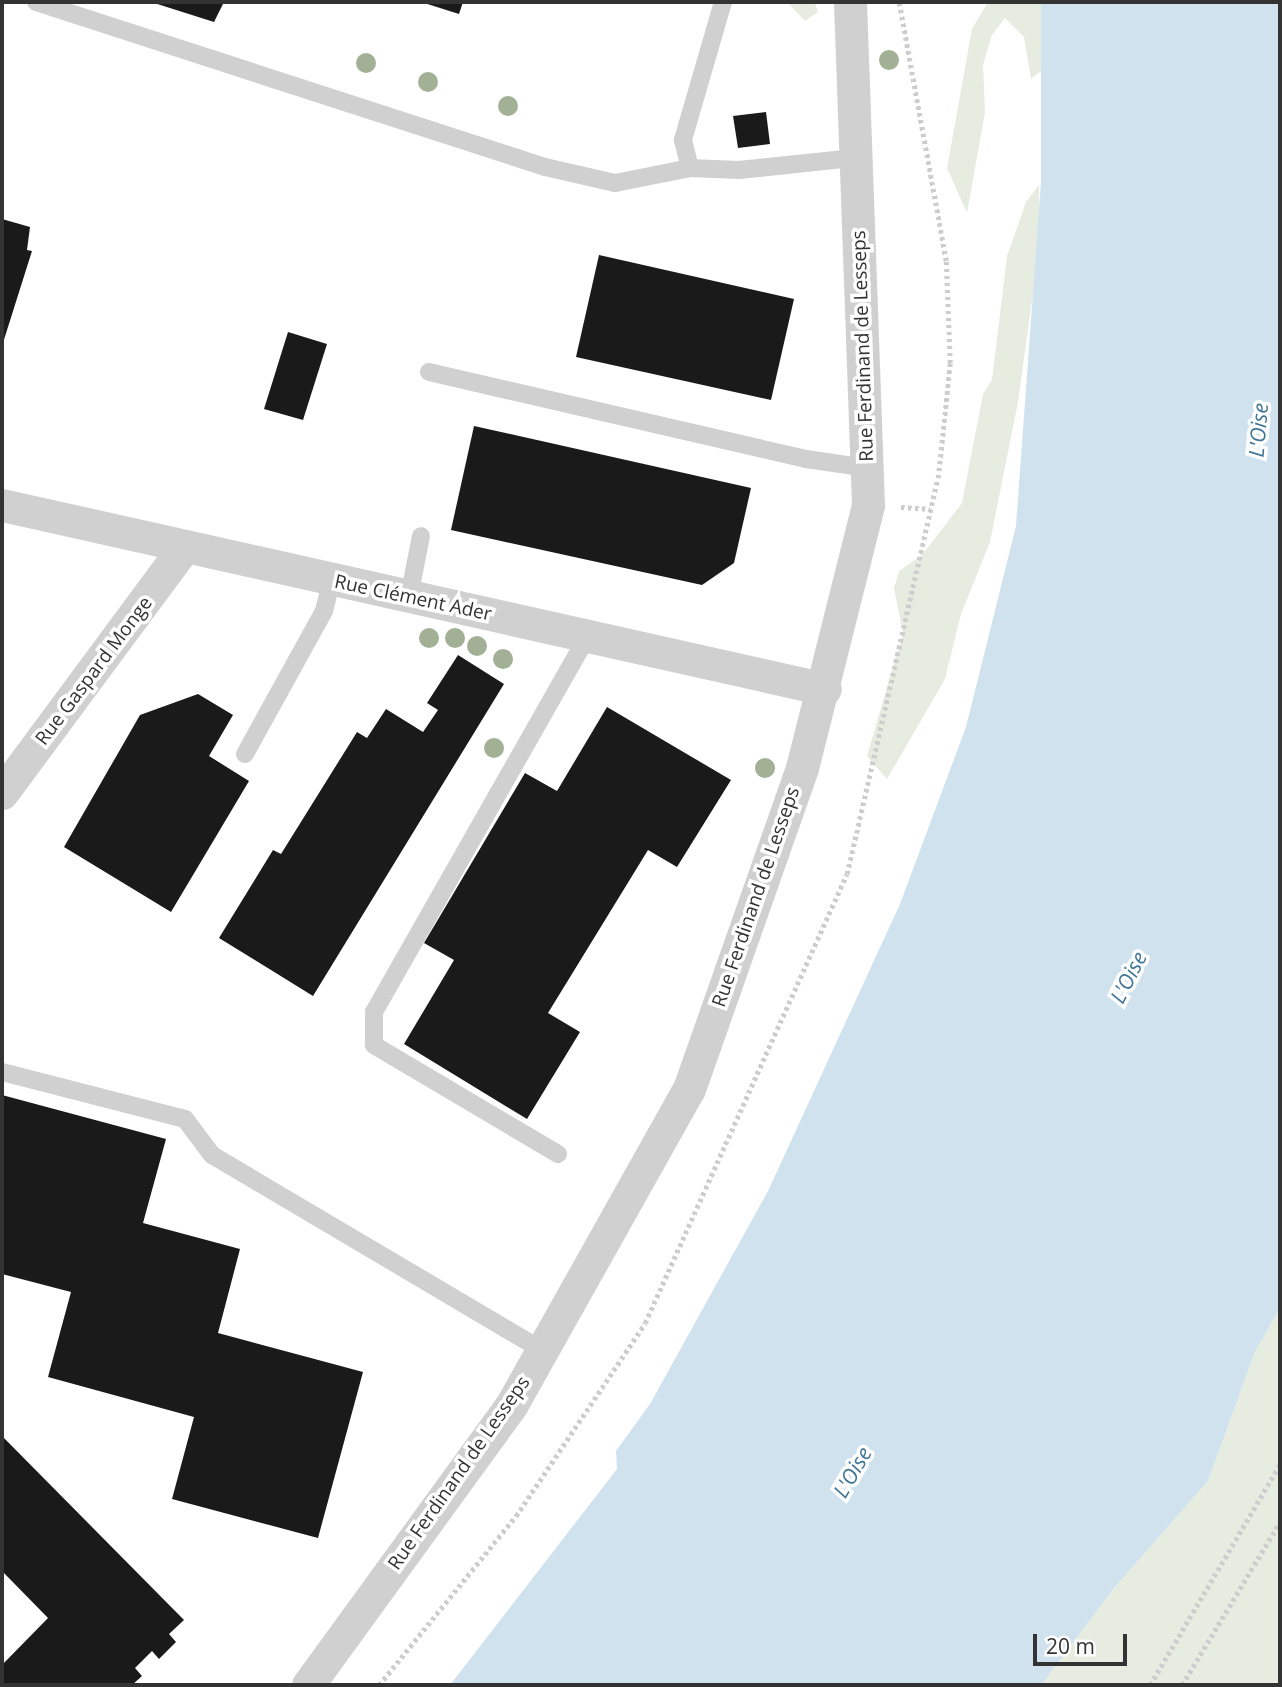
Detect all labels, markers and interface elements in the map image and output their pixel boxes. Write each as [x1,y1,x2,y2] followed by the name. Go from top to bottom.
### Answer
[848,230,878,462] street label: Rue Ferdinand de Lesseps
[1243,402,1273,458] water label: L'Oise
[332,570,494,626] street label: Rue Clément Ader
[31,592,157,750] street label: Rue Gaspard Monge
[708,784,804,1010] street label: Rue Ferdinand de Lesseps
[1104,947,1152,1007] water label: L'Oise
[383,1372,535,1574] street label: Rue Ferdinand de Lesseps
[827,1442,877,1502] water label: L'Oise
[1037,1620,1132,1664] scale bar
[1046,1632,1095,1660] text: 20 m

